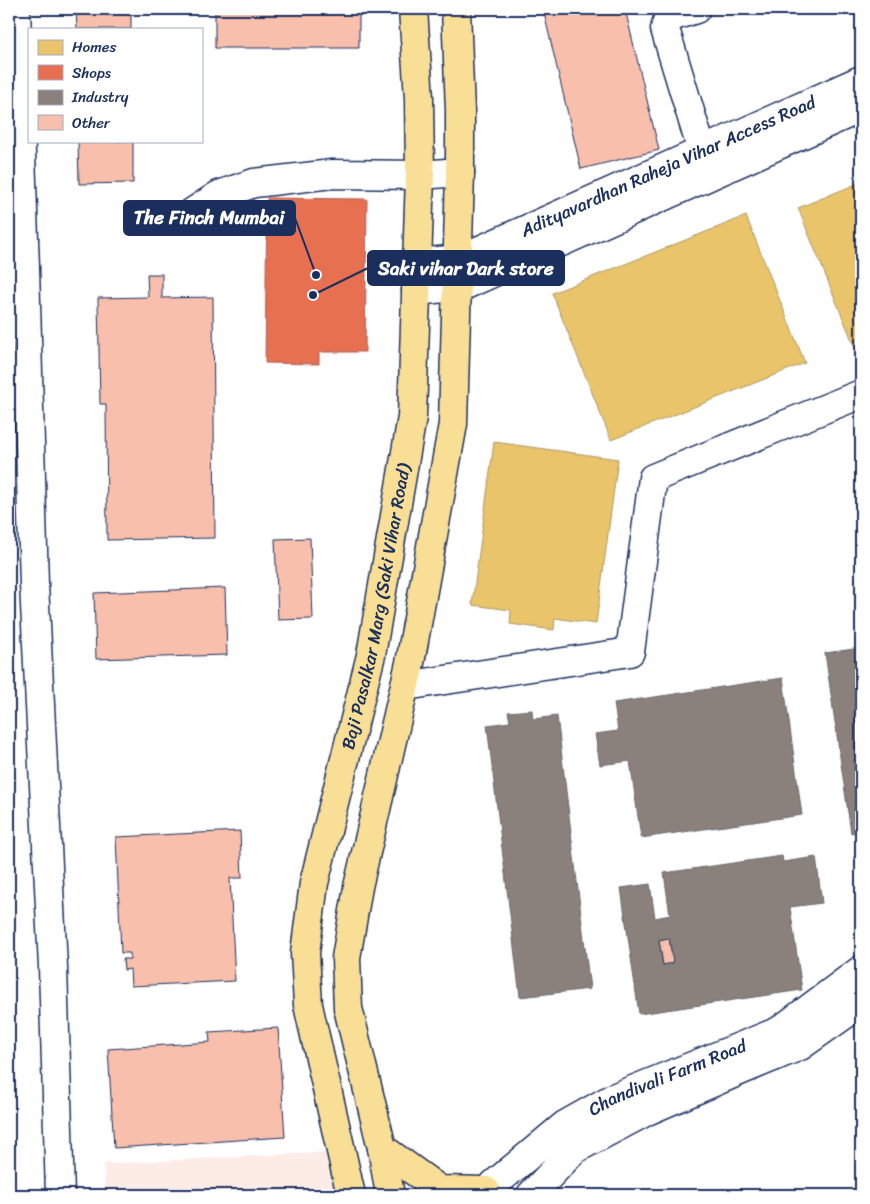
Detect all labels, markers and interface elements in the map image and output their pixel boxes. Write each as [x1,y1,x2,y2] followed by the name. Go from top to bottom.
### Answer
[28,28,202,142] legend
[72,34,116,60] text: Homes
[72,60,112,86] text: Shops
[71,84,129,110] text: Industry
[514,86,822,246] street label: Adityavardhan Raheja Vihar Access Road
[72,110,111,136] text: Other
[124,201,295,235] callout: The Finch Mumbai
[134,201,286,234] text: The Finch Mumbai
[368,251,564,285] callout: Saki vihar Dark store
[377,252,554,285] text: Saki vihar Dark store
[332,460,420,753] street label: Baji Pasalkar Marg (Saki Vihar Road)
[582,1029,753,1125] street label: Chandivali Farm Road

